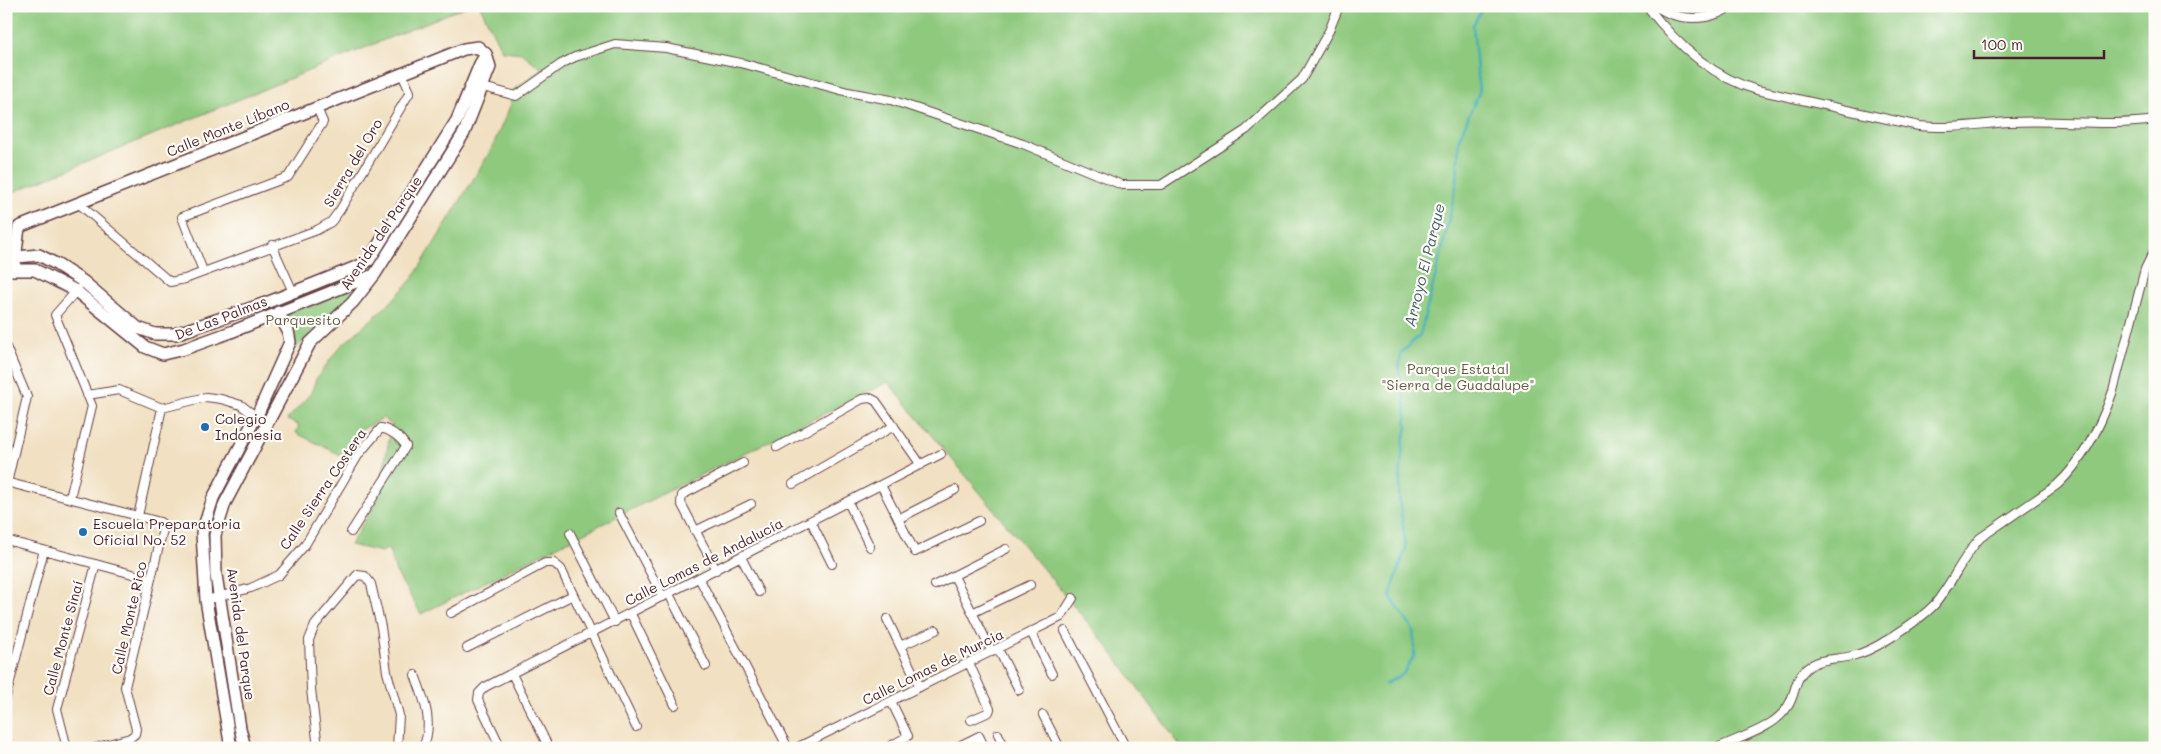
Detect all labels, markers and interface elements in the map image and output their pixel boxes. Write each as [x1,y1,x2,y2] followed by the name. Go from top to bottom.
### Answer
[1974,28,2104,60] scale bar
[1981,34,2023,54] text: 100 m
[164,94,292,161] street label: Calle Monte Líbano
[319,115,386,211] street label: Sierra del Oro
[335,172,426,293] street label: Avenida del Parque
[1399,201,1449,328] water label: Arroyo El Parque
[172,291,270,344] street label: De Las Palmas
[265,310,341,329] park label: Parquesito
[1382,359,1534,394] park label: Parque Estatal "Sierra de Guadalupe"
[215,409,282,444] place label: Colegio Indonesia
[199,421,211,433] marker: Colegio Indonesia
[275,424,370,553] street label: Calle Sierra Costera
[621,513,786,610] street label: Calle Lomas de Andalucía
[93,514,241,549] place label: Escuela Preparatoria Oficial No. 52
[77,526,89,538] marker: Escuela Preparatoria Oficial No. 52
[106,560,151,676] street label: Calle Monte Rico
[223,566,260,701] street label: Avenida del Parque
[38,578,87,698] street label: Calle Monte Sinaí
[859,624,1007,709] street label: Calle Lomas de Murcia

